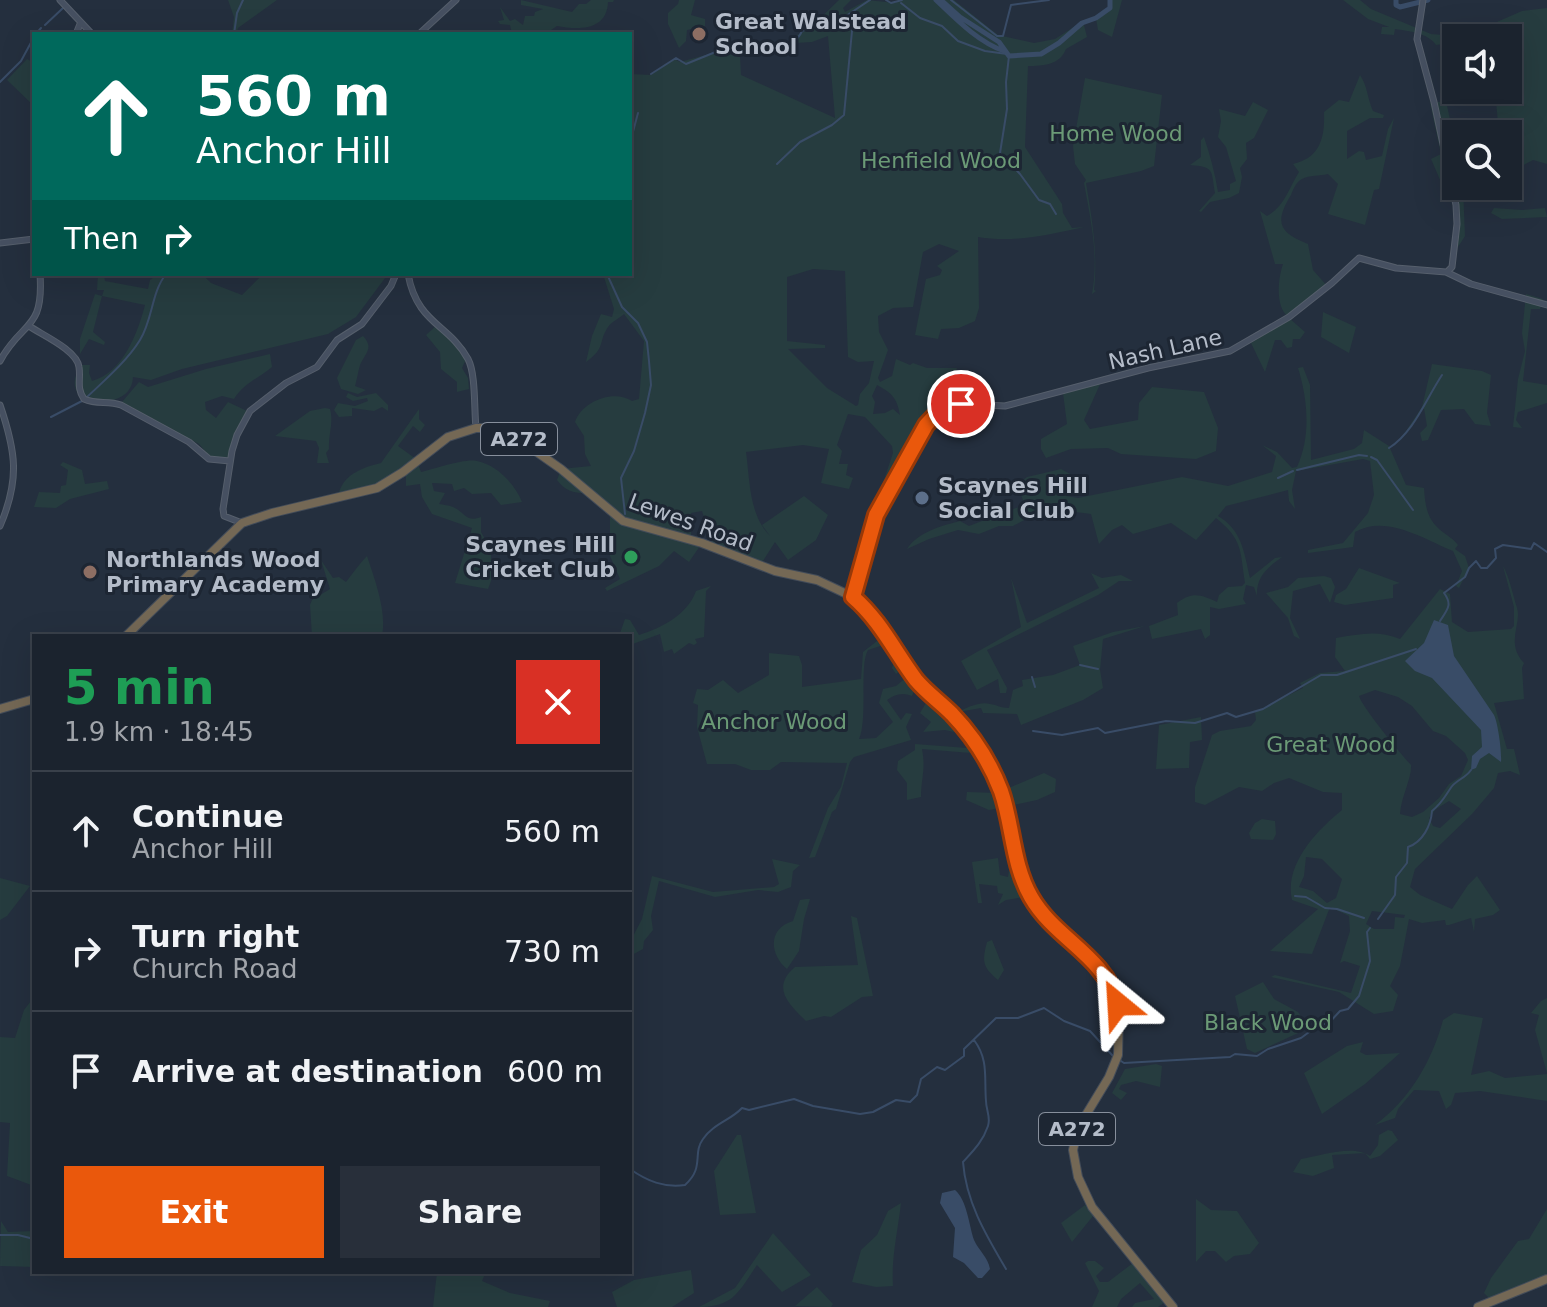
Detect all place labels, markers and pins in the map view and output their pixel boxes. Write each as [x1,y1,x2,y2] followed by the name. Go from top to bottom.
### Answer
[715,9,907,59] place label: Great Walstead School
[690,25,708,43] marker: Great Walstead School
[927,370,995,438] pin
[938,473,1088,523] place label: Scaynes Hill Social Club
[913,489,931,507] marker: Scaynes Hill Social Club
[465,532,615,582] place label: Scaynes Hill Cricket Club
[106,547,324,597] place label: Northlands Wood Primary Academy
[622,548,640,566] marker: Scaynes Hill Cricket Club
[81,563,99,581] marker: Northlands Wood Primary Academy

